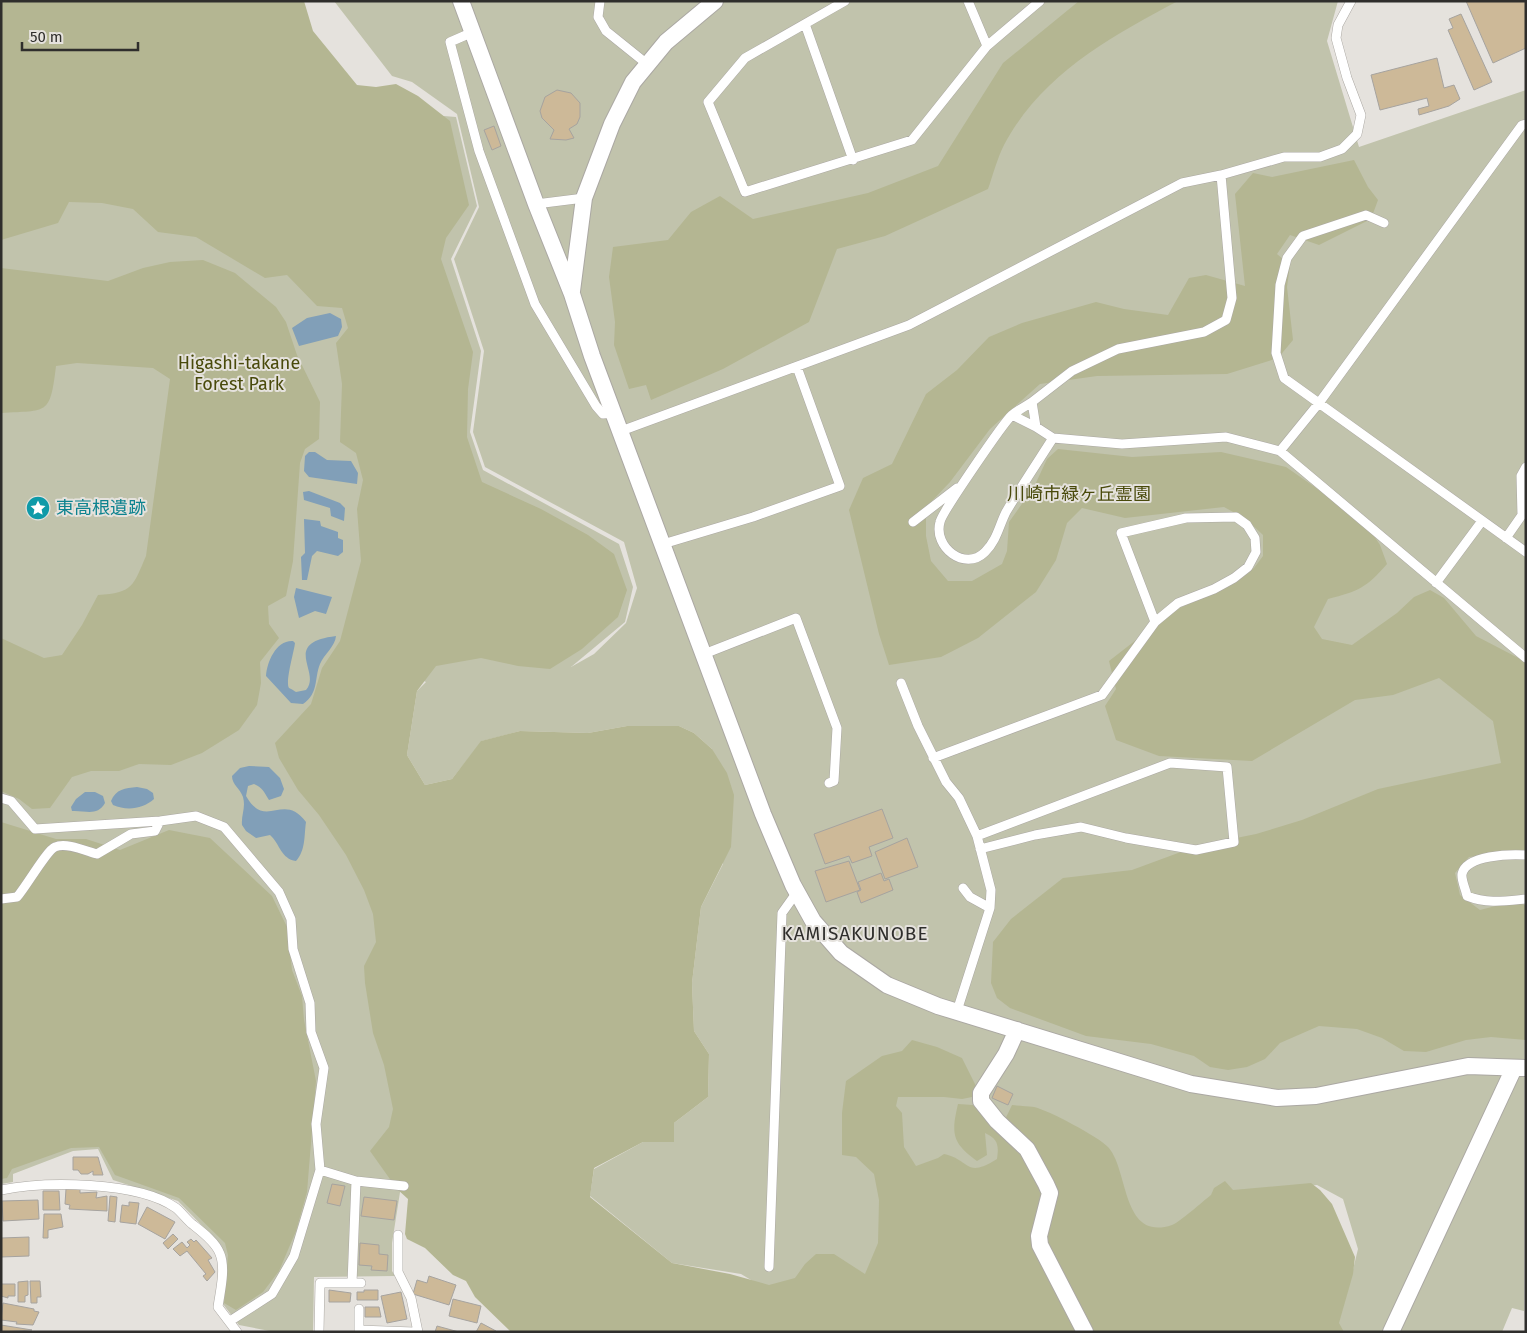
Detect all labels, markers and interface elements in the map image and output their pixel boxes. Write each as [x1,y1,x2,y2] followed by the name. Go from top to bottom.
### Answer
[22,20,139,52] scale bar
[30,28,63,46] text: 50 m
[178,352,300,395] park label: Higashi-takane Forest Park
[1007,483,1151,505] park label: 川崎市緑ヶ丘霊園
[25,495,51,521] place icon: 東高根遺跡
[56,497,146,519] place label: 東高根遺跡
[781,922,929,945] district label: KAMISAKUNOBE

